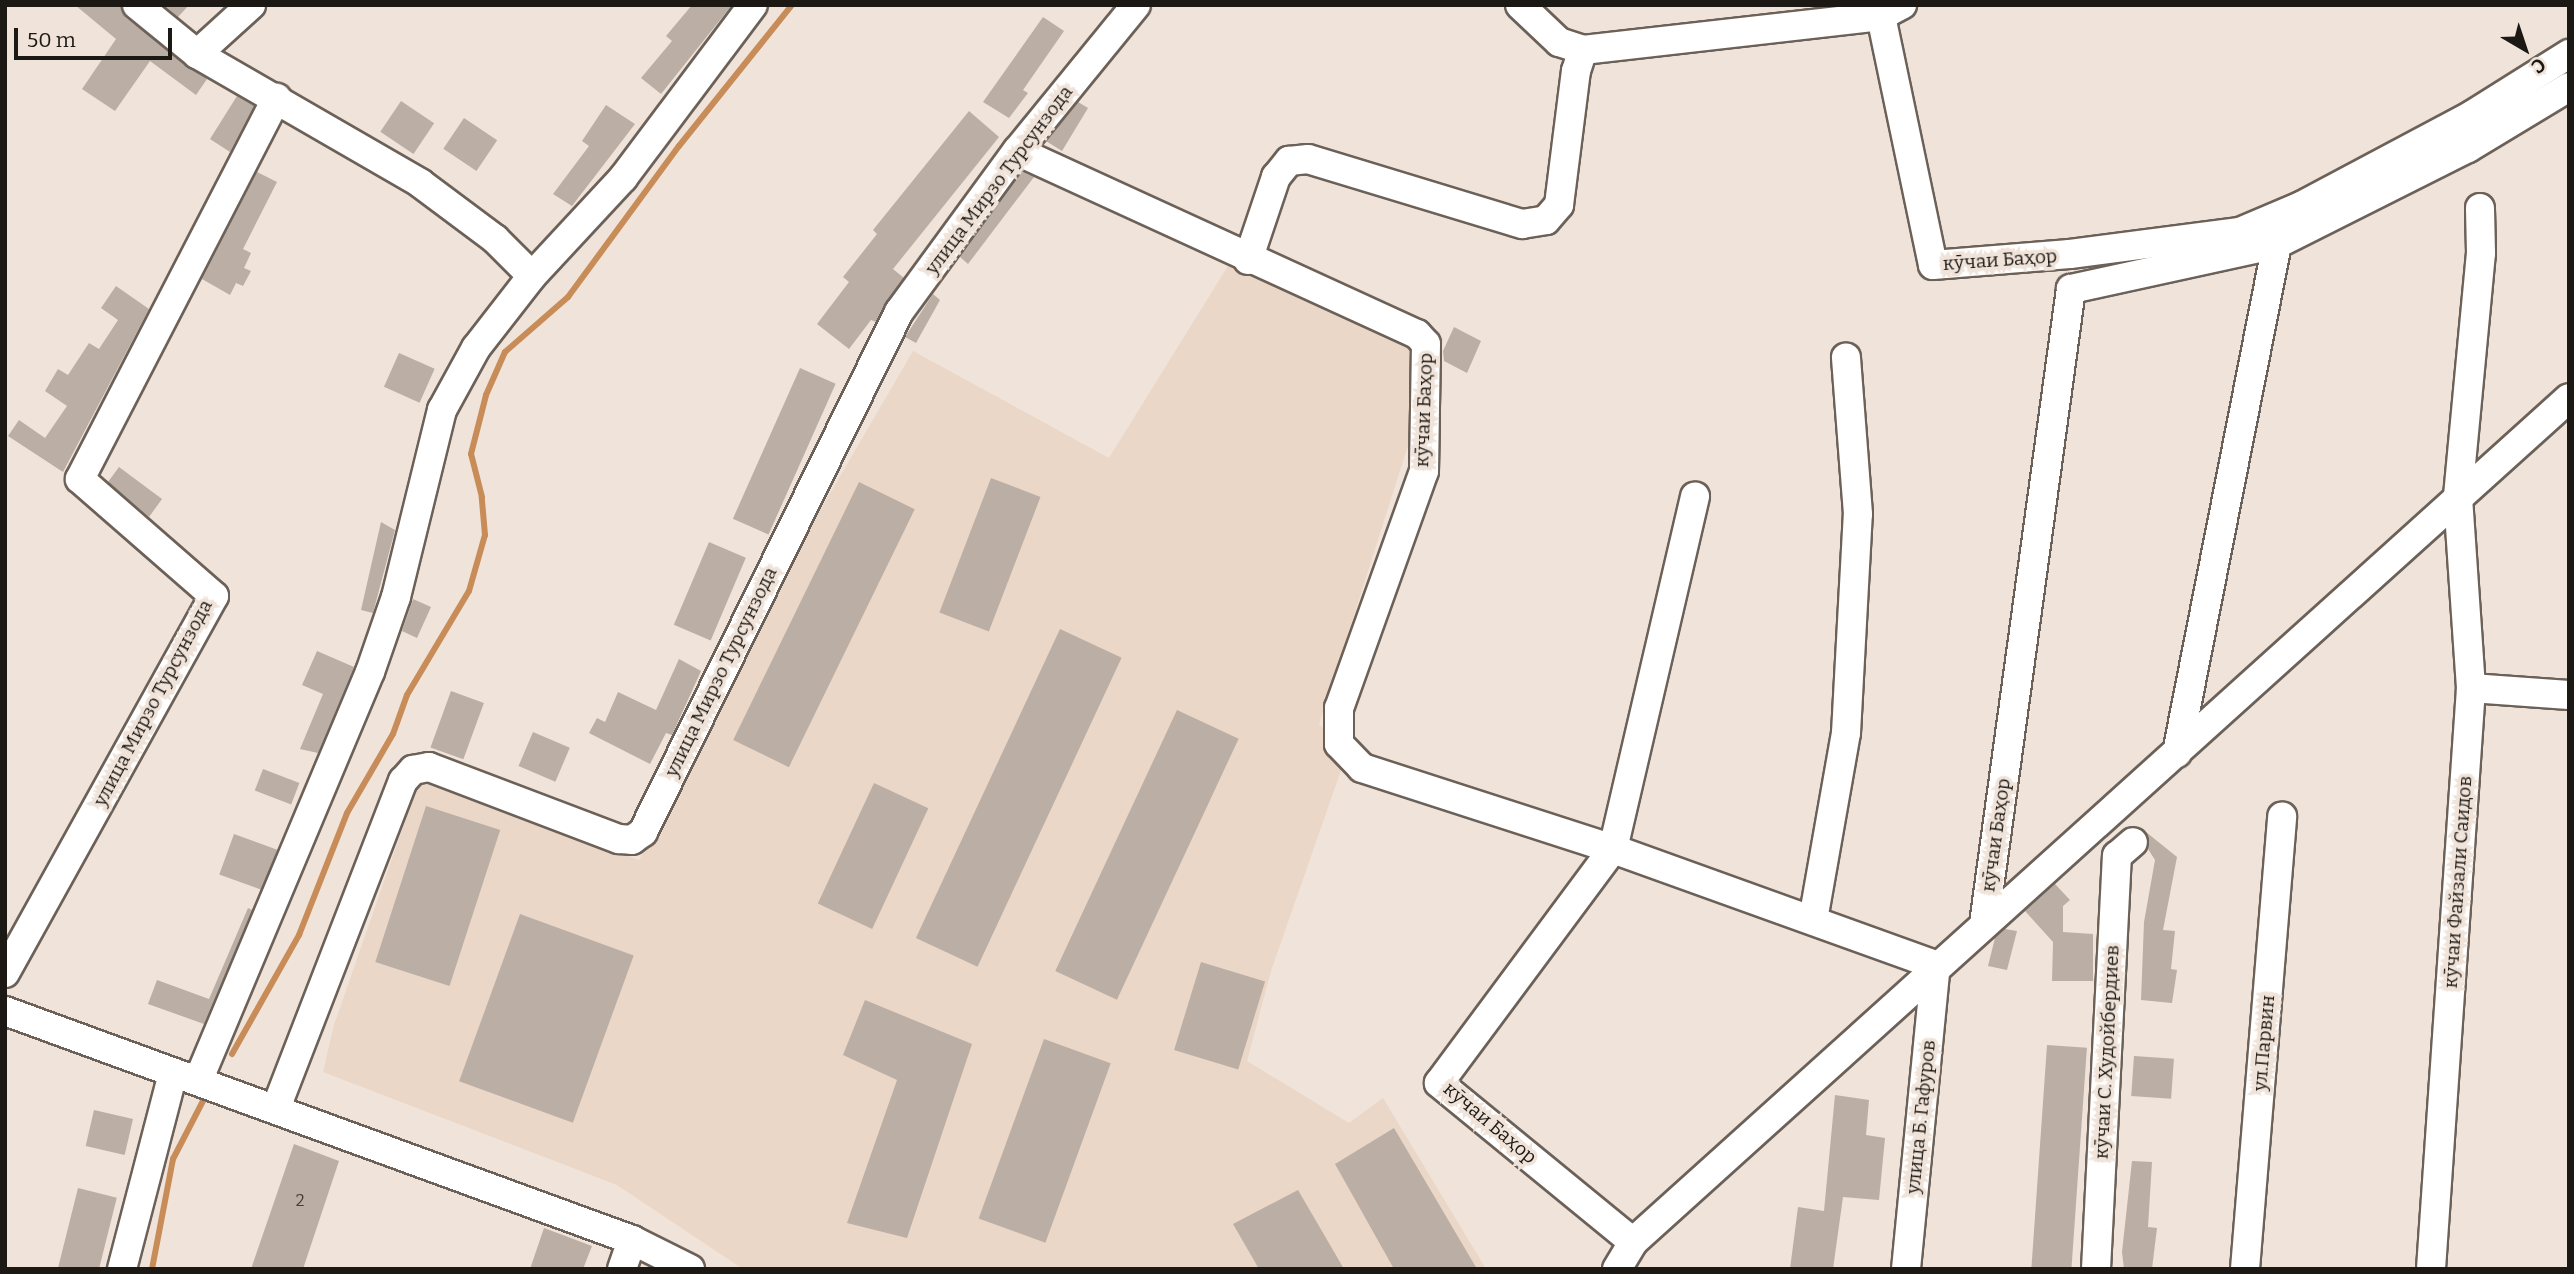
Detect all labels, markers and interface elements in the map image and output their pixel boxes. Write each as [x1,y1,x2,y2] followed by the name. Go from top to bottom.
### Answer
[18,14,175,58] scale bar
[2490,14,2560,84] north arrow
[27,27,76,53] text: 50 m
[2527,53,2550,78] text: С
[920,81,1078,279] street label: улица Мирзо Турсунзода
[1942,245,2058,275] street label: кӯчаи Баҳор
[1411,352,1437,468] street label: кӯчаи Баҳор
[660,563,782,781] street label: улица Мирзо Турсунзода
[89,596,217,810] street label: улица Мирзо Турсунзода
[2439,775,2477,989] street label: кӯчаи Файзали Саидов
[1977,777,2015,893] street label: кӯчаи Баҳор
[2090,944,2124,1160] street label: кӯчаи С. Худойбердиев
[2248,994,2280,1092] street label: ул.Парвин
[1902,1039,1940,1195] street label: улица Б. Гафуров
[1439,1077,1541,1169] street label: кӯчаи Баҳор
[296,1191,304,1211] house number: 2

